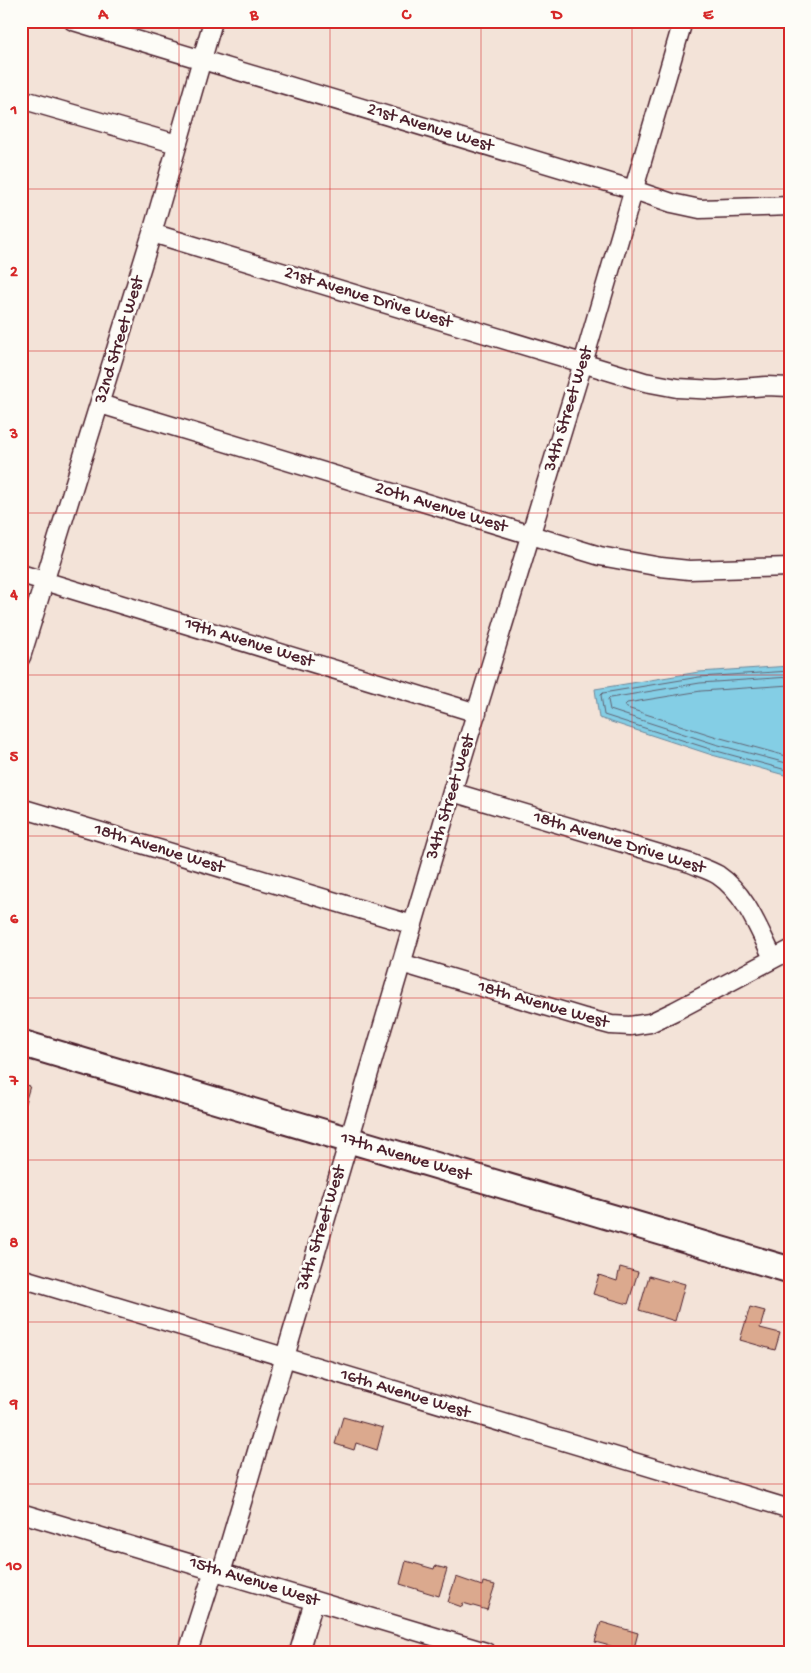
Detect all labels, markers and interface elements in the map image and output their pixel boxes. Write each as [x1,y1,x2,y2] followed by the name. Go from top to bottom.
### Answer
[97,7,109,26] text: A
[249,7,259,26] text: B
[401,7,412,26] text: C
[550,7,563,26] text: D
[703,7,714,26] text: E
[364,99,497,158] street label: 21st Avenue West
[10,102,17,121] text: 1
[281,262,456,334] street label: 21st Avenue Drive West
[10,264,18,283] text: 2
[90,272,150,407] street label: 32nd Street West
[540,342,599,475] street label: 34th Street West
[9,426,18,445] text: 3
[372,478,511,539] street label: 20th Avenue West
[9,587,18,606] text: 4
[181,613,318,673] street label: 19th Avenue West
[422,730,481,863] street label: 34th Street West
[10,749,19,768] text: 5
[529,807,709,880] street label: 18th Avenue Drive West
[90,819,228,879] street label: 18th Avenue West
[10,911,19,930] text: 6
[474,976,613,1034] street label: 18th Avenue West
[9,1073,19,1092] text: 7
[337,1127,475,1186] street label: 17th Avenue West
[293,1161,352,1294] street label: 34th Street West
[10,1235,19,1254] text: 8
[337,1364,474,1424] street label: 16th Avenue West
[9,1396,18,1415] text: 9
[185,1552,323,1612] street label: 15th Avenue West
[5,1558,22,1577] text: 10

